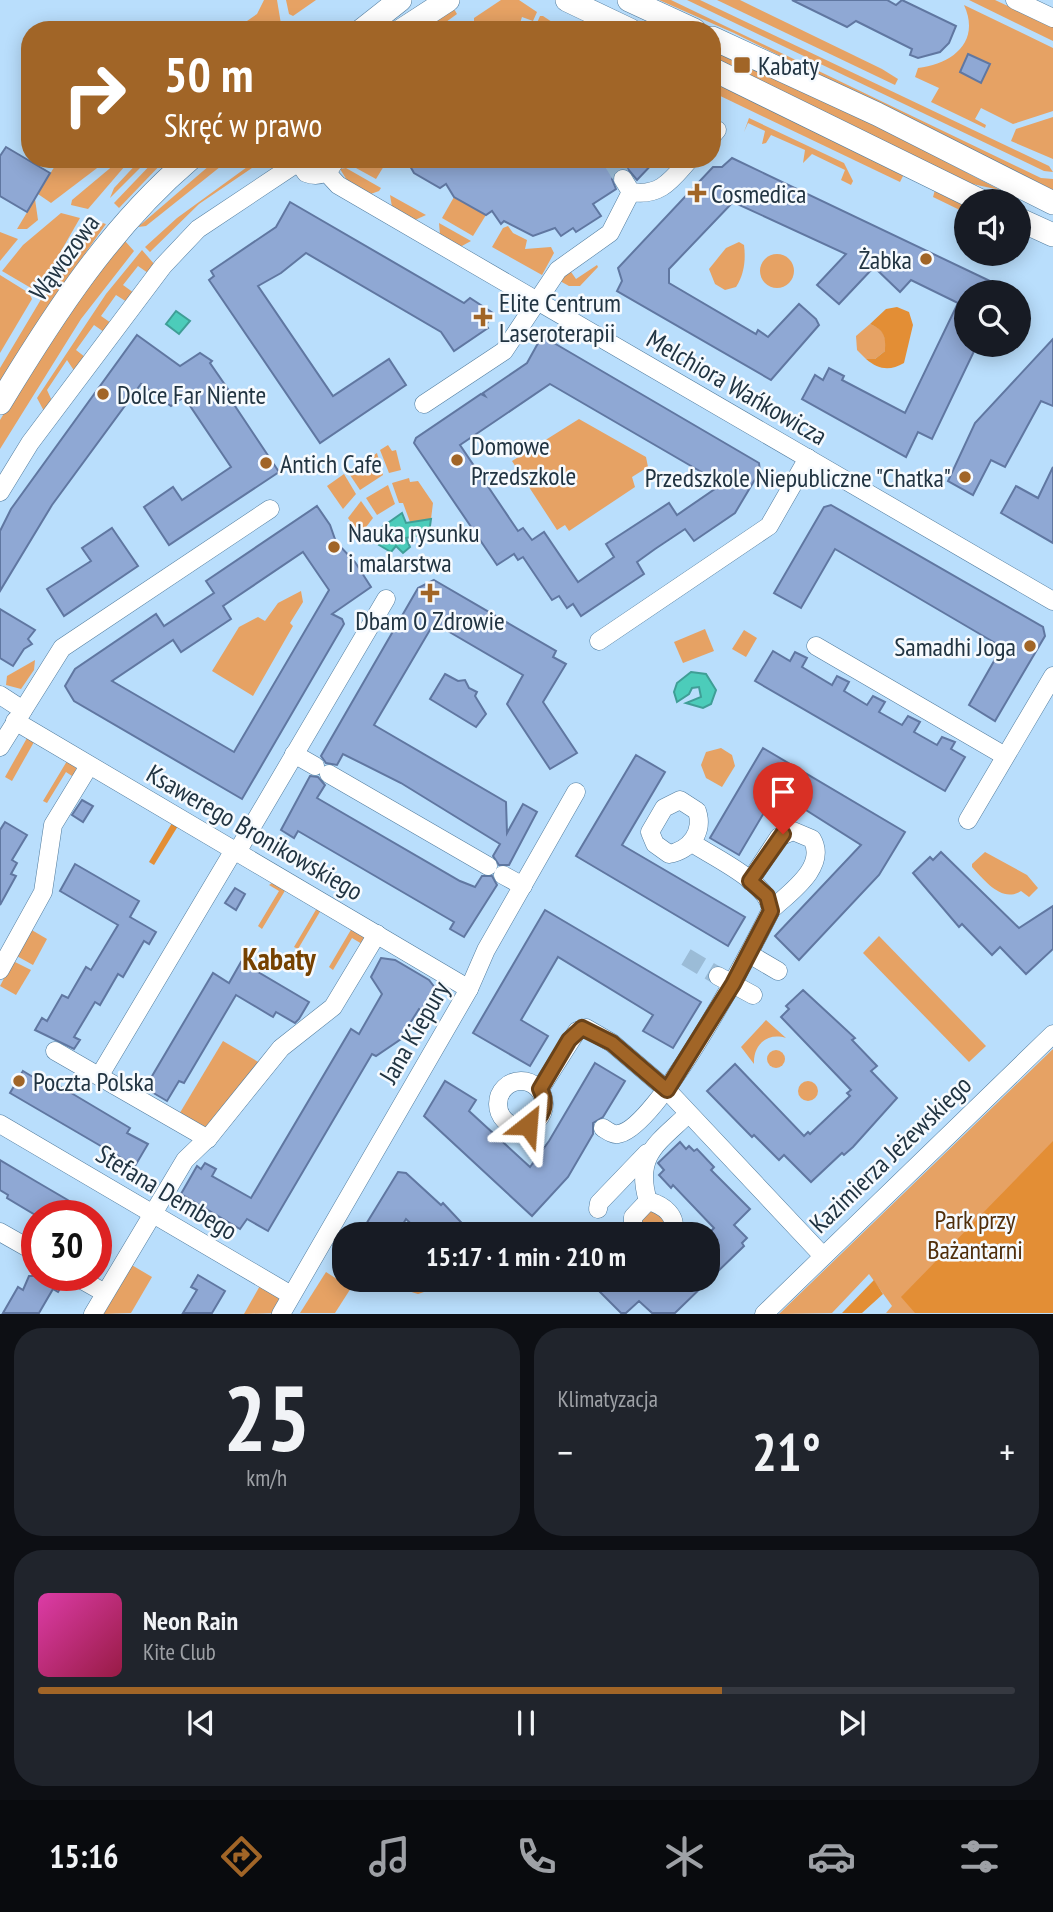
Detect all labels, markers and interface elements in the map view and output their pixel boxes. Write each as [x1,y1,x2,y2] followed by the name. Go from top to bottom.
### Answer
[164,42,253,106] text: 50 m
[49,49,140,140] icon: right
[758,49,819,82] place label: Kabaty
[732,55,752,75] marker: Kabaty
[164,104,322,146] text: Skręć w prawo
[711,177,806,210] place label: Cosmedica
[689,185,705,201] marker: Cosmedica
[954,189,1031,357] map controls
[954,189,1031,266] button: sound
[22,207,106,307] street label: Wąwozowa
[859,243,912,276] place label: Żabka
[918,251,934,267] marker: Żabka
[954,280,1031,357] button: search
[499,286,621,349] place label: Elite Centrum Laseroterapii
[473,307,493,327] marker: Elite Centrum Laseroterapii
[641,322,833,452] street label: Melchiora Wańkowicza
[117,378,266,411] place label: Dolce Far Niente
[95,386,111,402] marker: Dolce Far Niente
[471,429,576,492] place label: Domowe Przedszkole
[280,447,382,480] place label: Antich Cafe
[449,452,465,468] marker: Domowe Przedszkole
[258,455,274,471] marker: Antich Cafe
[645,461,951,494] place label: Przedszkole Niepubliczne "Chatka"
[957,469,973,485] marker: Przedszkole Niepubliczne "Chatka"
[348,516,479,579] place label: Nauka rysunku i malarstwa
[326,539,342,555] marker: Nauka rysunku i malarstwa
[422,585,438,601] marker: Dbam O Zdrowie
[355,604,505,637] place label: Dbam O Zdrowie
[894,630,1016,663] place label: Samadhi Joga
[1022,638,1038,654] marker: Samadhi Joga
[141,757,369,907] street label: Ksawerego Bronikowskiego
[753,762,813,834] pin
[764,773,802,811] icon: arrive
[242,939,317,978] district label: Kabaty
[371,975,457,1090] street label: Jana Kiepury
[33,1065,154,1098] place label: Poczta Polska
[802,1068,978,1240] street label: Kazimierza Jeżewskiego
[11,1073,27,1089] marker: Poczta Polska
[491,1088,565,1162] position arrow
[90,1137,244,1247] street label: Stefana Dembego
[21,1200,112,1291] speed limit sign: 30
[927,1203,1023,1266] park label: Park przy Bażantarni
[426,1240,626,1273] text: 15:17 · 1 min · 210 m
[223,1358,310,1476] text: 25
[558,1384,658,1413] text: Klimatyzacja
[752,1418,821,1485] text: 21°
[558,1427,573,1476] text: −
[999,1427,1015,1476] text: +
[246,1463,287,1492] text: km/h
[143,1604,238,1637] text: Neon Rain
[143,1637,216,1666] text: Kite Club
[182,1704,220,1742] icon: previous
[507,1704,545,1742] icon: pause
[833,1704,871,1742] icon: next
[217,1832,266,1881] icon: directions
[365,1832,414,1881] icon: music
[512,1832,561,1881] icon: phone
[660,1832,709,1881] icon: climate
[807,1832,856,1881] icon: car
[955,1832,1004,1881] icon: filters
[49,1835,118,1877] text: 15:16

